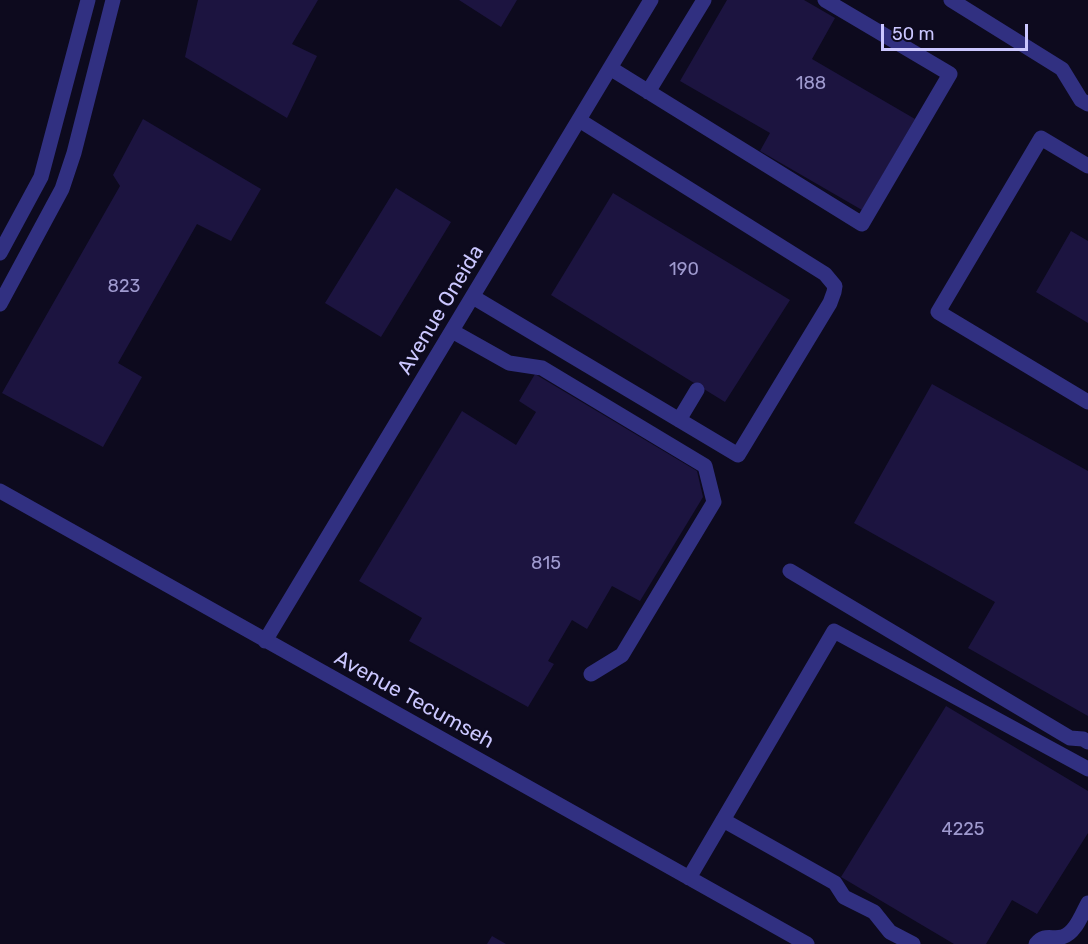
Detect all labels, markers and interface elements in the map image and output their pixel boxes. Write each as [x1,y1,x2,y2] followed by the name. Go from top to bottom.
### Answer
[884,12,1031,50] scale bar
[892,23,935,45] text: 50 m
[796,73,826,95] house number: 188
[392,241,490,379] street label: Avenue Oneida
[669,259,699,281] house number: 190
[108,276,140,298] house number: 823
[531,553,561,575] house number: 815
[330,646,498,754] street label: Avenue Tecumseh
[941,819,985,841] house number: 4225

